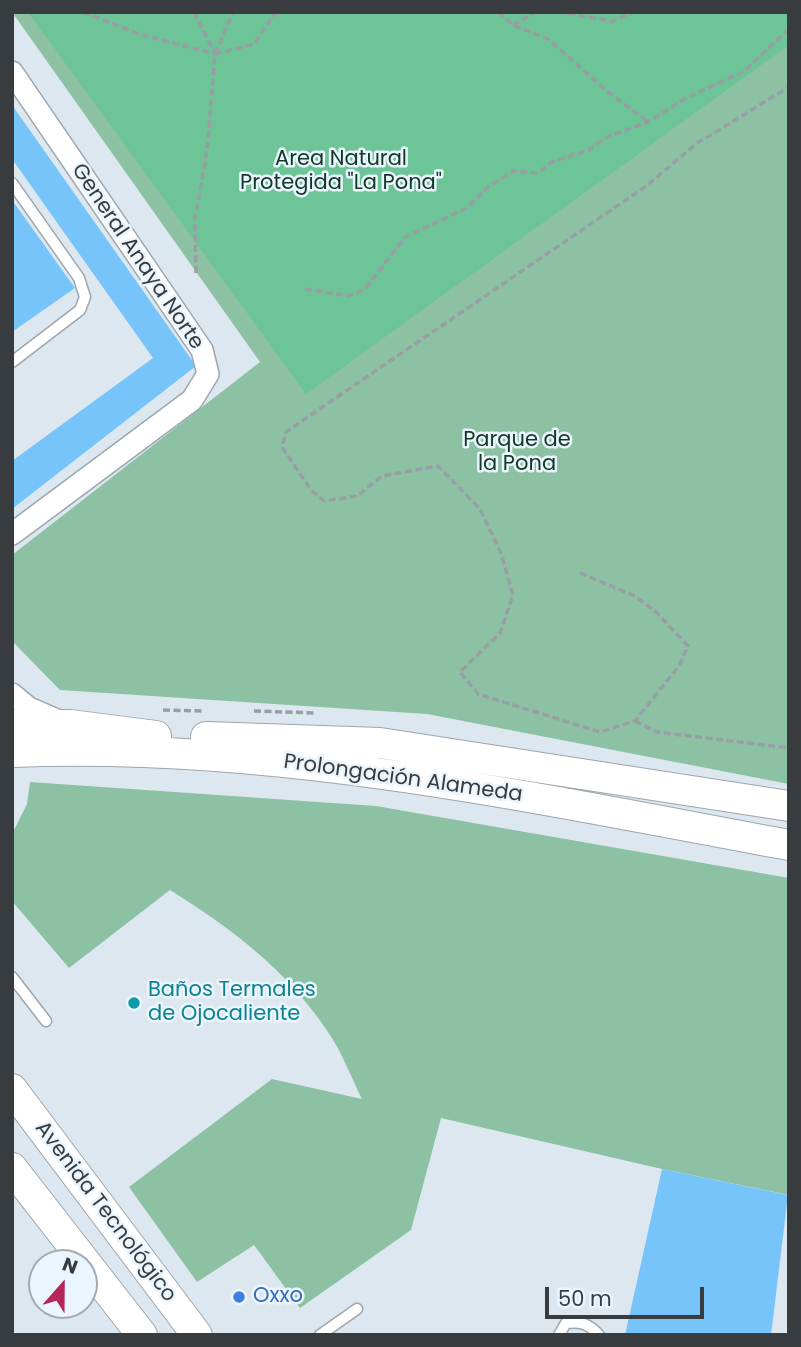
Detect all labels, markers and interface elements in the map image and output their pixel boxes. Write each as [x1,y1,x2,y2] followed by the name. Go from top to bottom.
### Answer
[240,147,442,197] park label: Area Natural Protegida "La Pona"
[65,159,209,355] street label: General Anaya Norte
[463,428,571,478] park label: Parque de la Pona
[282,750,524,808] street label: Prolongación Alameda
[148,978,316,1028] place label: Baños Termales de Ojocaliente
[126,995,142,1011] marker: Baños Termales de Ojocaliente
[29,1117,181,1307] street label: Avenida Tecnológico
[28,1249,98,1319] north arrow
[58,1251,81,1281] text: N
[549,1274,708,1318] scale bar
[253,1284,303,1310] place label: Oxxo
[558,1284,612,1313] text: 50 m
[231,1289,247,1305] marker: Oxxo

